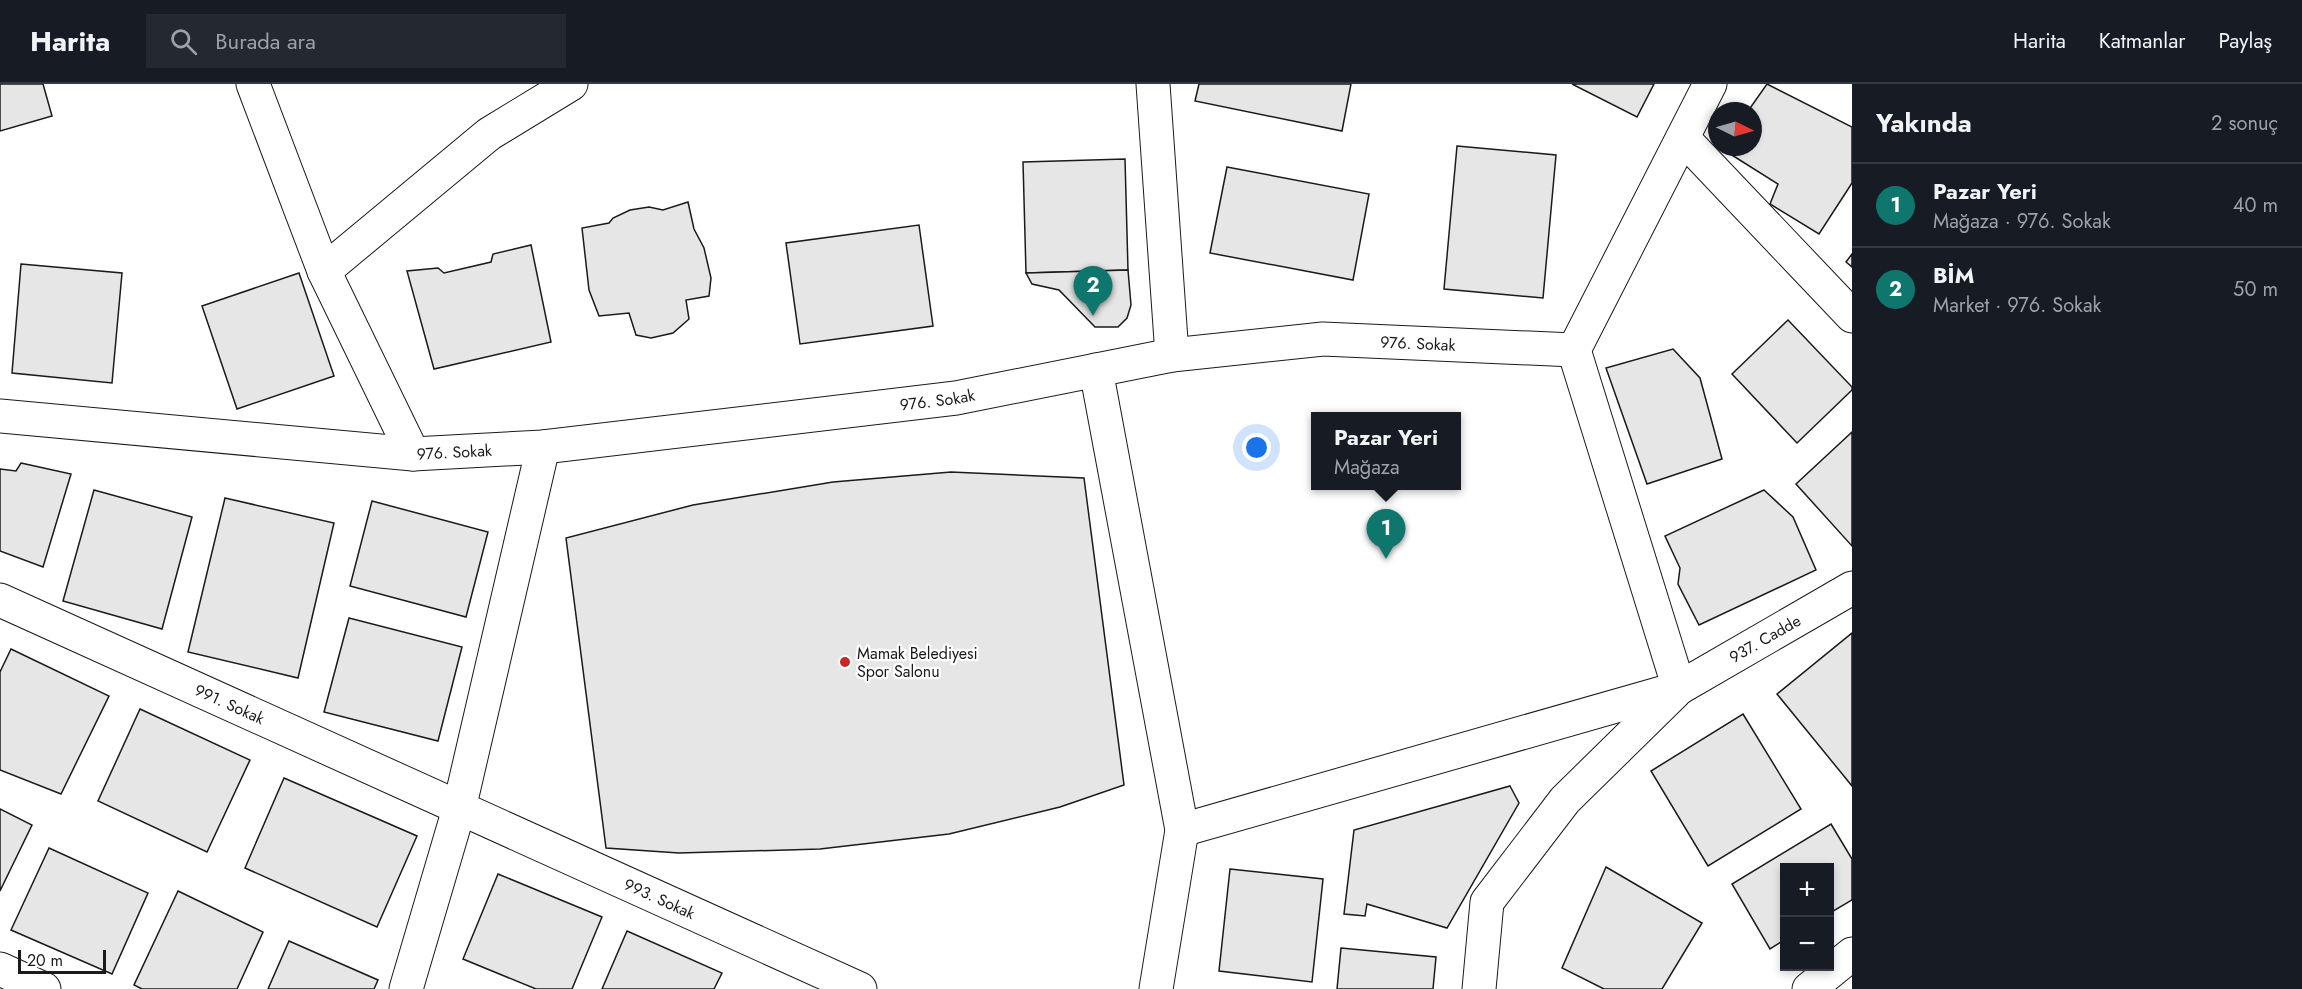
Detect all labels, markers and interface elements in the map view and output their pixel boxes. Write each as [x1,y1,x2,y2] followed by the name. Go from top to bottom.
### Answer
[146,14,566,68] search box
[30,21,110,62] text: Harita
[167,25,200,58] icon: search
[215,25,316,57] text: Burada ara
[2013,26,2066,56] text: Harita
[2099,26,2185,56] text: Katmanlar
[2218,26,2272,56] text: Paylaş
[1708,102,1762,156] north arrow
[1876,104,1972,142] text: Yakında
[2211,109,2278,138] text: 2 sonuç
[1933,175,2037,207] text: Pazar Yeri
[1890,191,1901,220] text: 1
[2233,191,2278,220] text: 40 m
[1933,207,2111,236] text: Mağaza · 976. Sokak
[1933,259,1974,291] text: BİM
[1074,266,1112,316] pin: 2
[1889,275,1902,304] text: 2
[2233,275,2278,304] text: 50 m
[1933,291,2101,320] text: Market · 976. Sokak
[1380,331,1457,357] street label: 976. Sokak
[899,383,978,417] street label: 976. Sokak
[1311,412,1461,490] popup
[1334,421,1438,453] text: Pazar Yeri
[1242,433,1271,462] your location
[416,439,493,466] street label: 976. Sokak
[1334,453,1400,482] text: Mağaza
[1366,510,1406,559] pin: 1
[1725,609,1805,669] street label: 937. Cadde
[857,642,978,683] place label: Mamak Belediyesi Spor Salonu
[838,655,852,669] marker: Mamak Belediyesi Spor Salonu
[191,678,269,731] street label: 991. Sokak
[1780,863,1834,971] map controls
[1780,863,1834,917] button: +
[620,873,700,925] street label: 993. Sokak
[1780,917,1834,971] button: −
[18,947,106,974] scale bar
[27,949,63,972] text: 20 m

